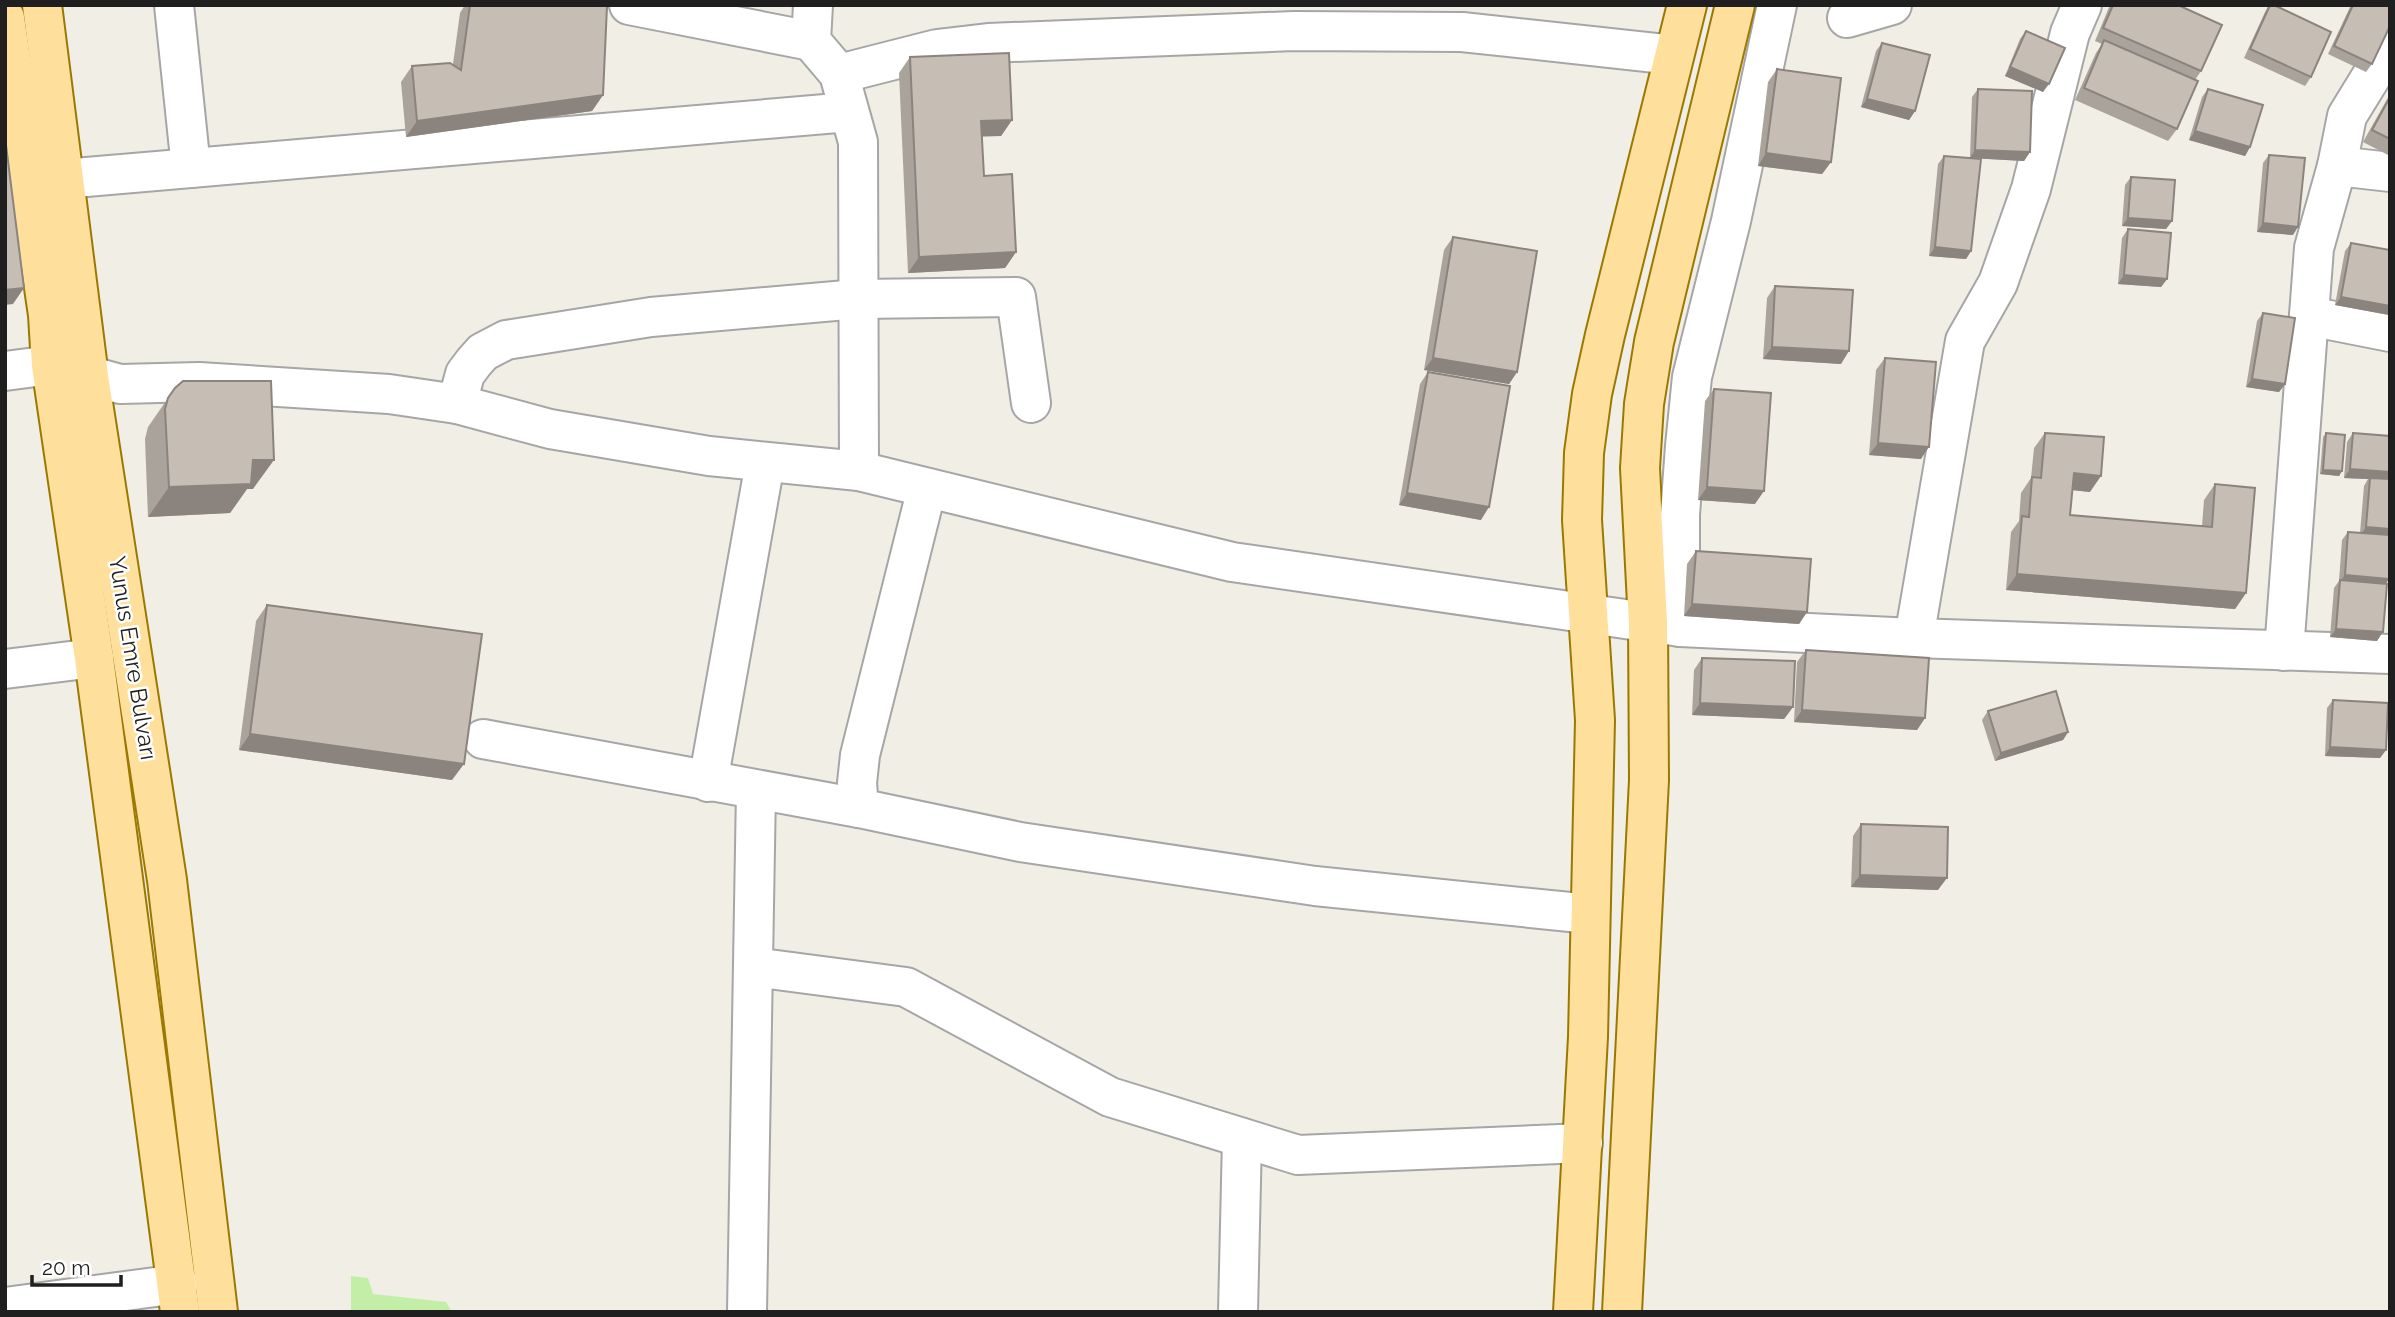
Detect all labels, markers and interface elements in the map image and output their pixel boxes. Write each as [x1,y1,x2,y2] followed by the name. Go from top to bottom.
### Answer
[104,554,163,762] street label: Yunus Emre Bulvarı
[32,1244,121,1288] scale bar
[42,1255,90,1280] text: 20 m

